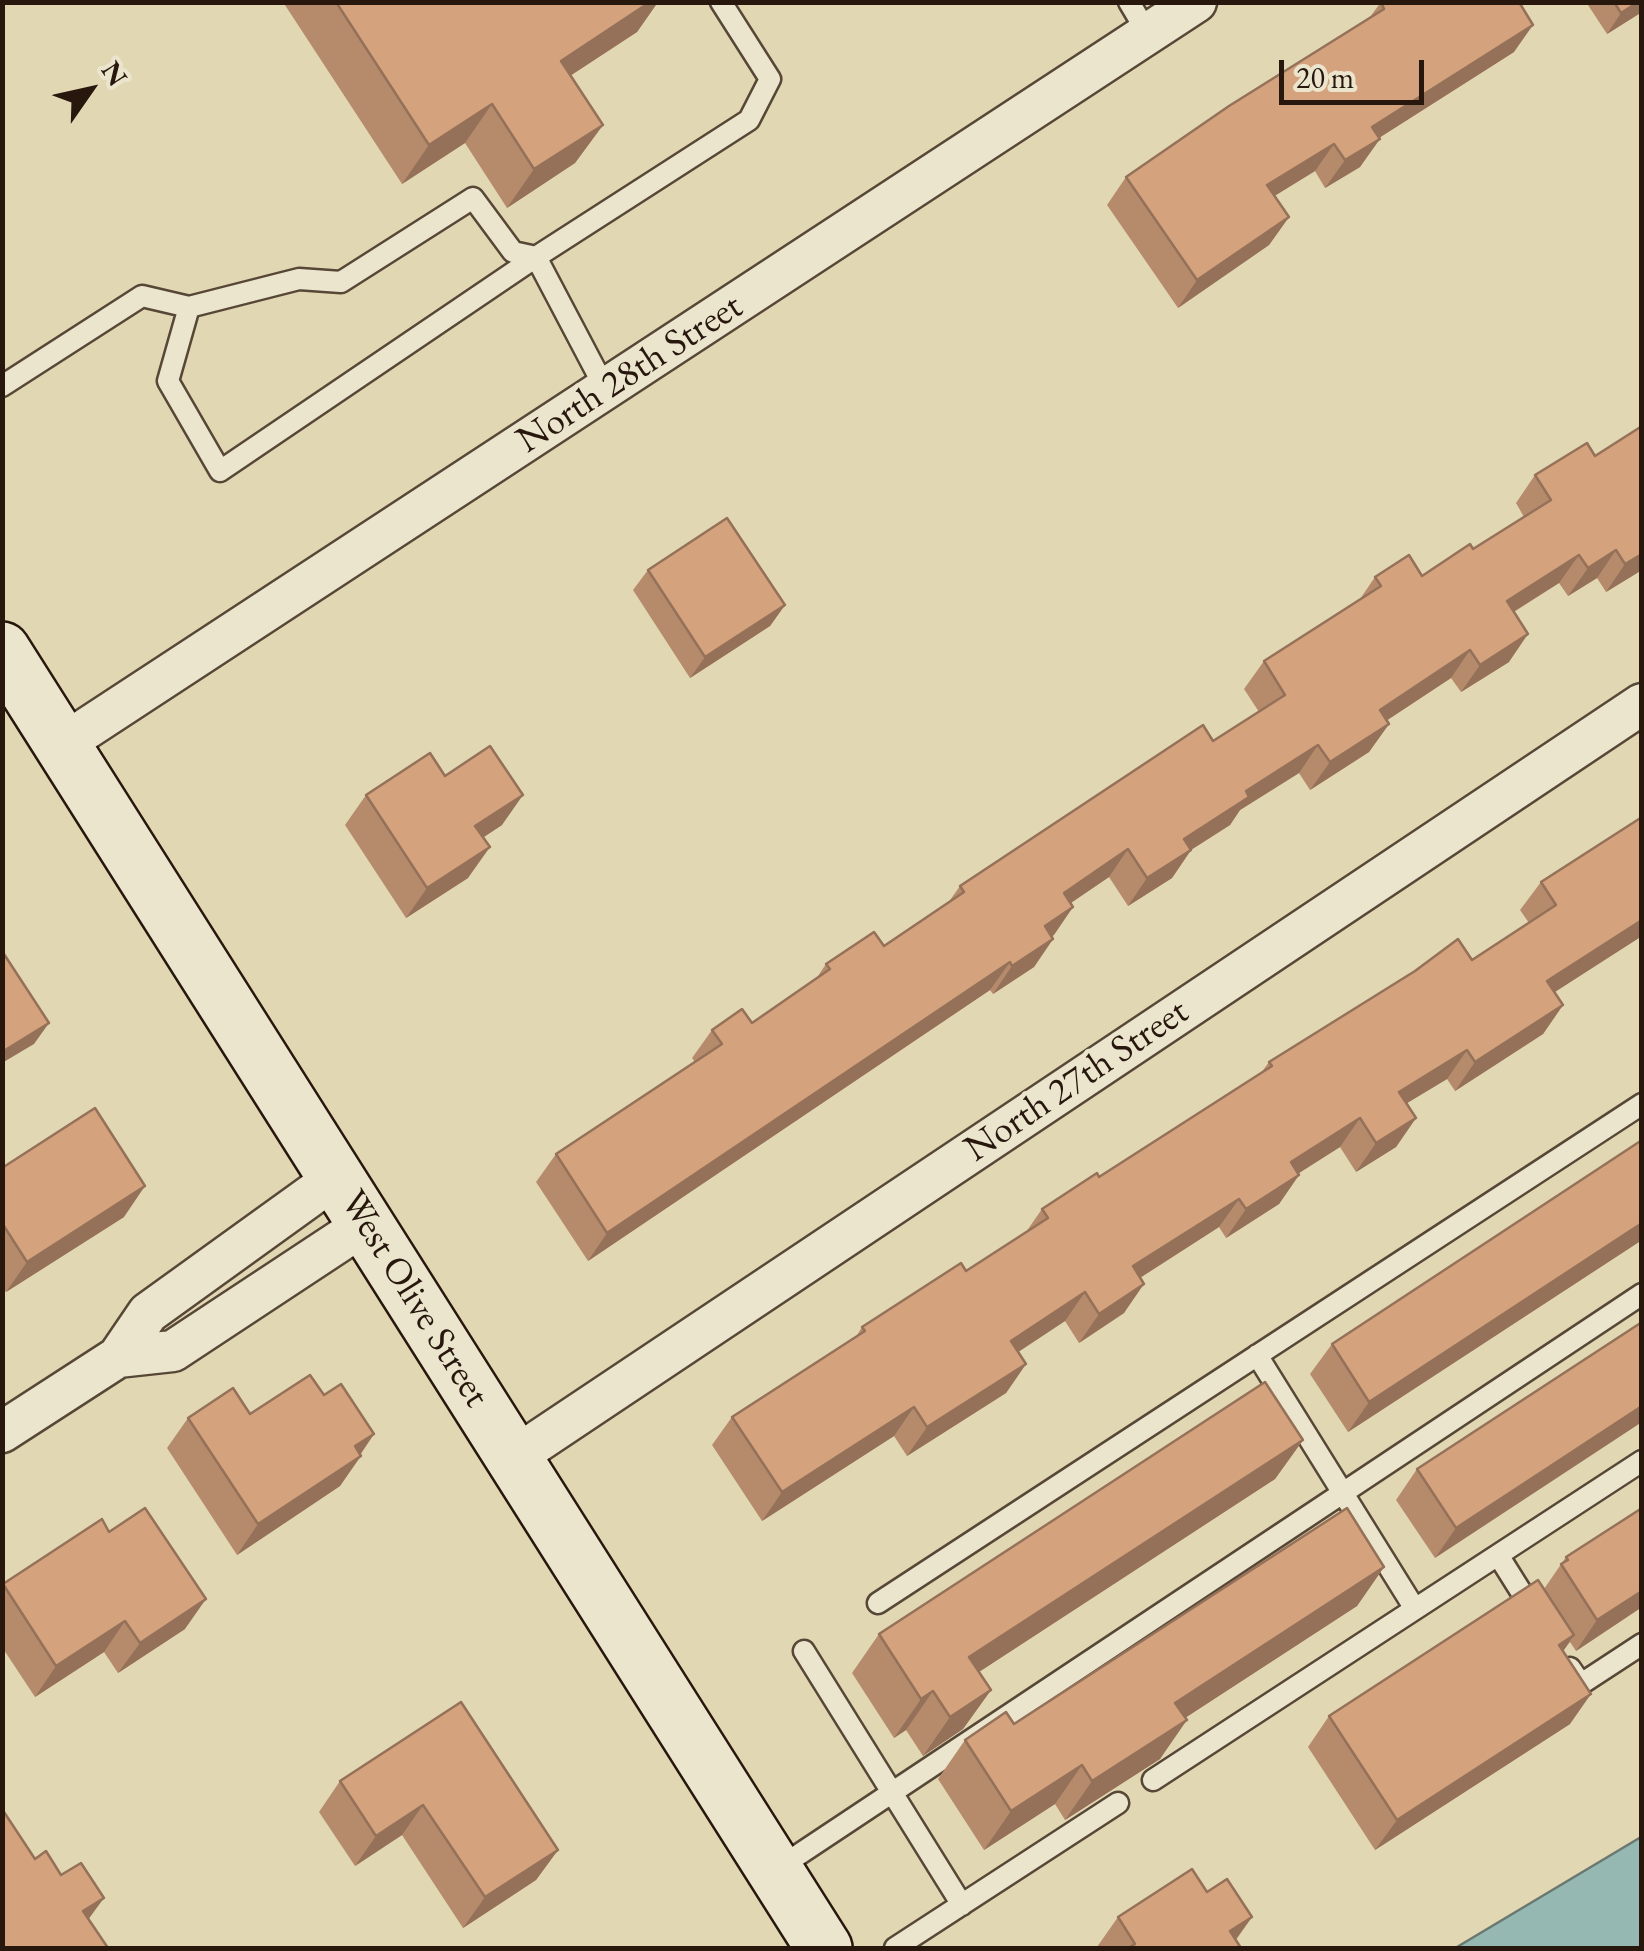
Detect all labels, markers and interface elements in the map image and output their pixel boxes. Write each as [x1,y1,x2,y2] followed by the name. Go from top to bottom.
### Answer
[40,40,140,140] north arrow
[1284,40,1429,102] scale bar
[94,54,136,93] text: N
[1296,58,1354,97] text: 20 m
[509,284,751,464] street label: North 28th Street
[957,989,1197,1173] street label: North 27th Street
[329,1182,499,1416] street label: West Olive Street

